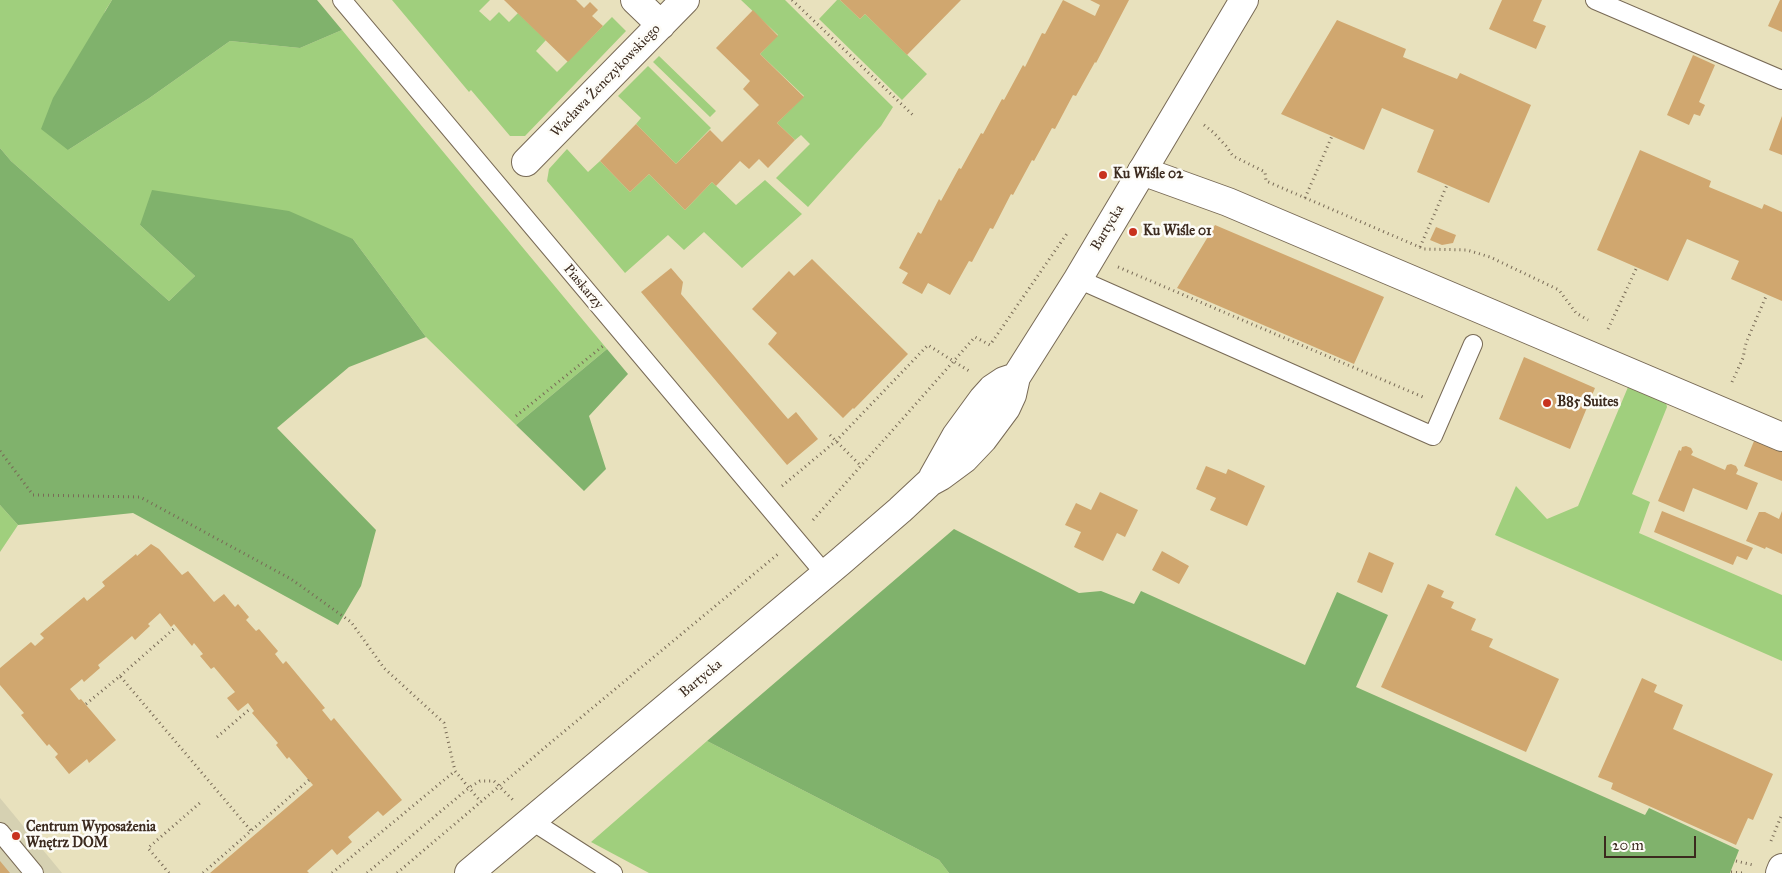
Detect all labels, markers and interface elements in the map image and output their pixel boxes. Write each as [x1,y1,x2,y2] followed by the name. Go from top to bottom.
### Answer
[548,21,664,141] street label: Wacława Żenczykowskiego
[1113,167,1183,183] place label: Ku Wiśle 02
[1097,169,1109,181] marker: Ku Wiśle 02
[1088,202,1128,254] street label: Bartycka
[1143,224,1212,240] place label: Ku Wiśle 01
[1127,226,1139,238] marker: Ku Wiśle 01
[559,261,607,313] street label: Piaskarzy
[1557,395,1618,411] place label: B85 Suites
[1541,397,1553,409] marker: B85 Suites
[676,656,726,702] street label: Bartycka
[26,820,156,852] place label: Centrum Wyposażenia Wnętrz DOM
[1607,826,1700,858] scale bar
[10,830,22,842] marker: Centrum Wyposażenia Wnętrz DOM
[1612,836,1644,854] text: 20 m

